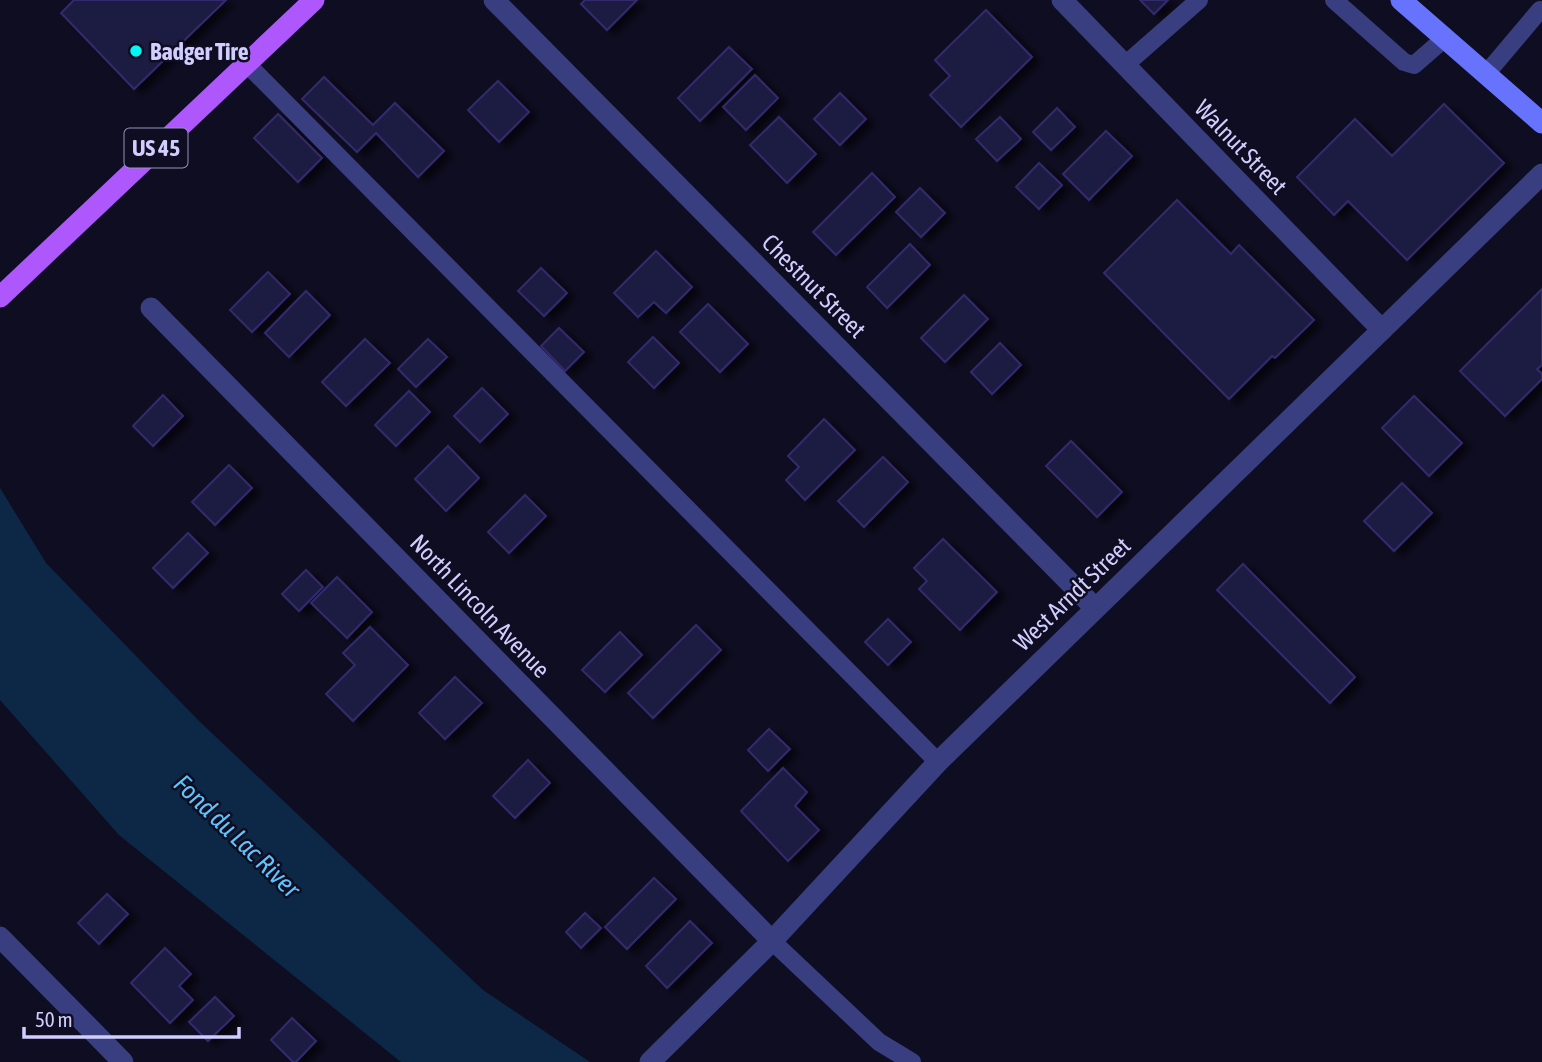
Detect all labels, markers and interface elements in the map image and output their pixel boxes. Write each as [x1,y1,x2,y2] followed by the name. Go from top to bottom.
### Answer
[150,38,249,65] place label: Badger Tire
[128,43,144,59] marker: Badger Tire
[1190,94,1293,200] street label: Walnut Street
[124,128,188,168] road number: US 45
[757,229,871,343] street label: Chestnut Street
[405,529,555,683] street label: North Lincoln Avenue
[1008,532,1136,656] street label: West Arndt Street
[168,768,307,904] water label: Fond du Lac River
[24,996,240,1040] scale bar
[35,1007,73,1031] text: 50 m

